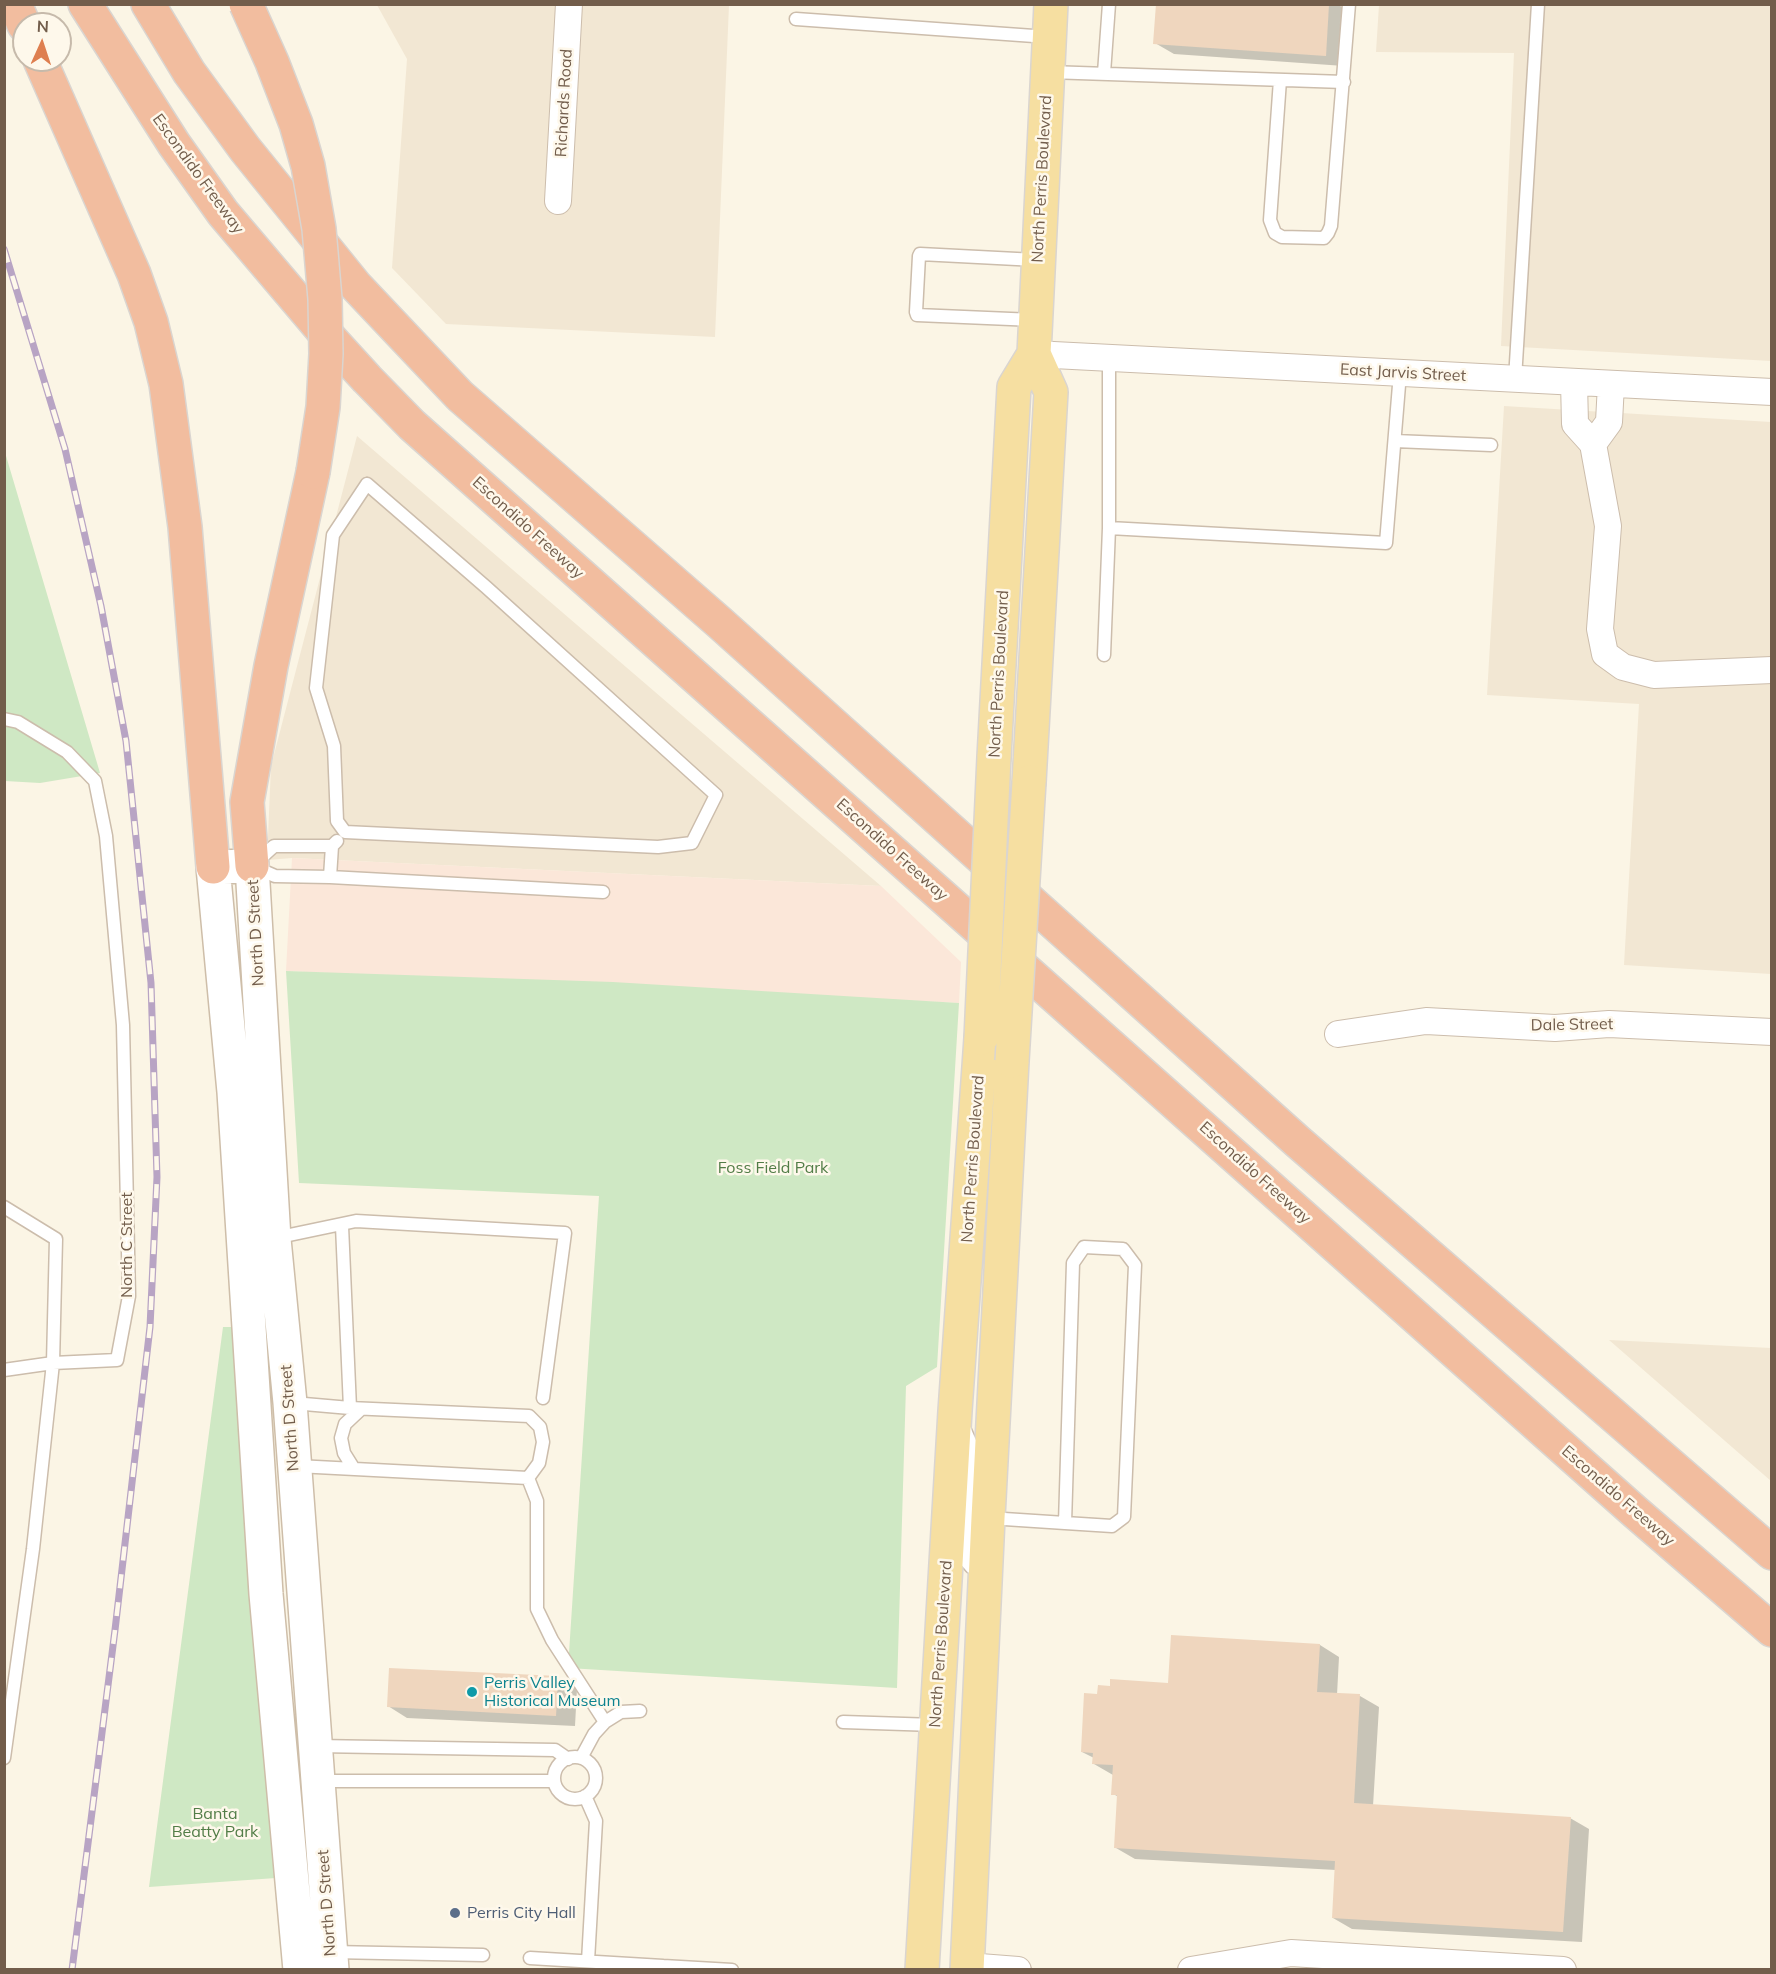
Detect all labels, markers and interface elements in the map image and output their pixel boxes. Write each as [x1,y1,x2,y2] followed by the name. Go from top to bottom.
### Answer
[12,12,72,72] north arrow
[36,16,49,36] text: N
[552,48,576,158] street label: Richards Road
[1028,95,1056,263] street label: North Perris Boulevard
[148,110,248,238] street label: Escondido Freeway
[1339,360,1467,386] street label: East Jarvis Street
[468,473,588,583] street label: Escondido Freeway
[985,590,1013,758] street label: North Perris Boulevard
[832,795,952,905] street label: Escondido Freeway
[244,879,268,987] street label: North D Street
[1531,1015,1613,1035] street label: Dale Street
[958,1075,988,1243] street label: North Perris Boulevard
[1195,1118,1315,1228] street label: Escondido Freeway
[718,1158,828,1178] park label: Foss Field Park
[117,1192,137,1298] street label: North C Street
[277,1364,303,1472] street label: North D Street
[1558,1442,1678,1550] street label: Escondido Freeway
[926,1560,956,1728] street label: North Perris Boulevard
[484,1673,621,1711] place label: Perris Valley Historical Museum
[465,1685,479,1699] marker: Perris Valley Historical Museum
[172,1804,258,1842] park label: Banta Beatty Park
[314,1849,340,1957] street label: North D Street
[467,1903,576,1923] place label: Perris City Hall
[448,1906,462,1920] marker: Perris City Hall

